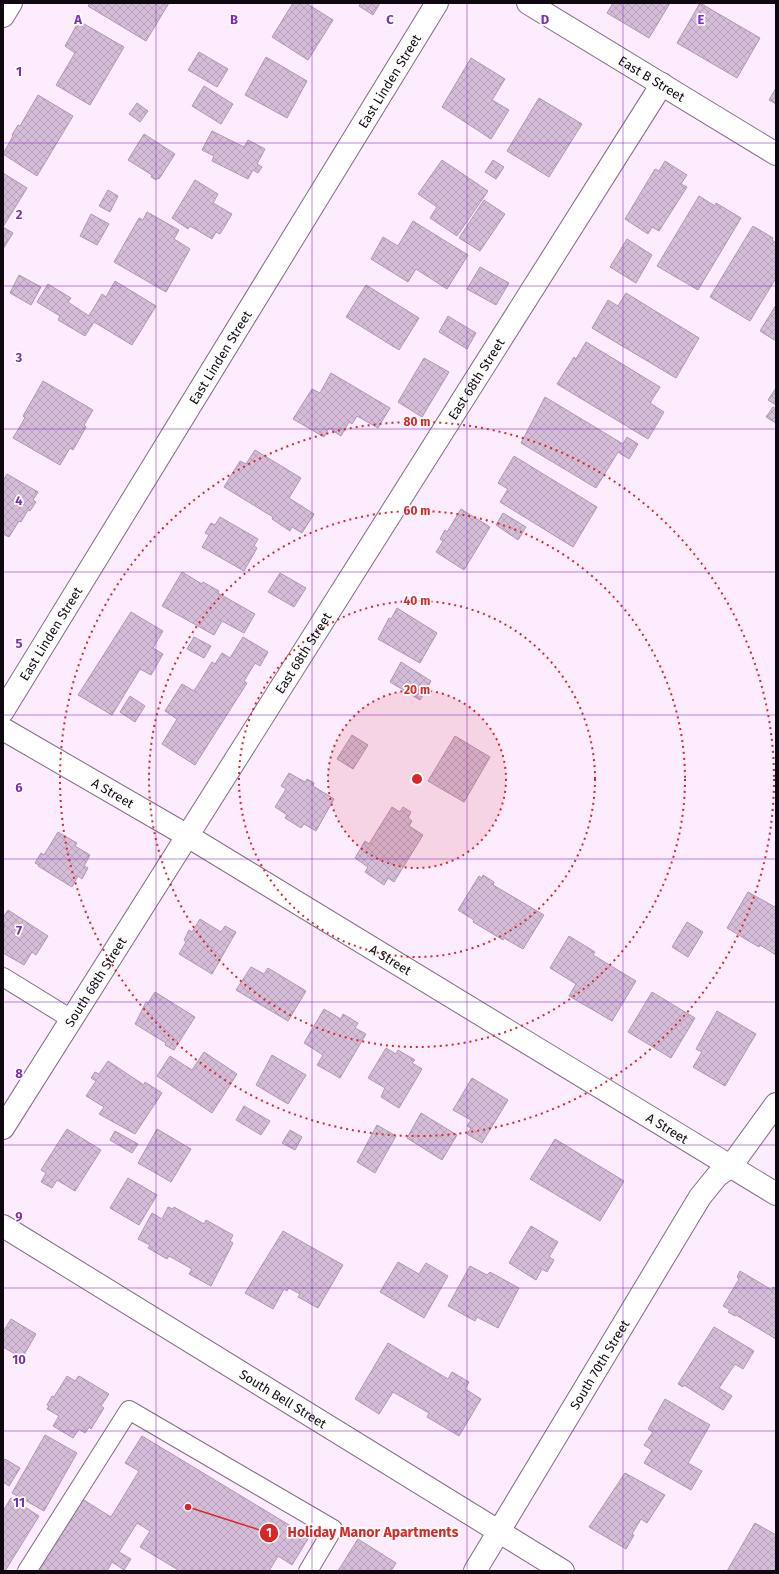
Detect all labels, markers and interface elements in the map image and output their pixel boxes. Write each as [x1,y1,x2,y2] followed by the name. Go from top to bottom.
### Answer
[73,12,82,27] text: A
[230,12,238,27] text: B
[386,12,394,27] text: C
[541,12,550,27] text: D
[698,12,705,27] text: E
[355,31,424,131] street label: East Linden Street
[616,53,688,104] street label: East B Street
[16,64,22,79] text: 1
[16,207,23,222] text: 2
[186,307,254,407] street label: East Linden Street
[445,335,507,422] street label: East 68th Street
[15,350,23,365] text: 3
[404,415,430,429] text: 80 m
[15,493,23,508] text: 4
[404,504,430,518] text: 60 m
[16,584,85,683] street label: East Linden Street
[404,594,430,608] text: 40 m
[272,609,334,696] street label: East 68th Street
[16,636,23,651] text: 5
[404,683,430,697] text: 20 m
[410,772,424,786] centre of rings
[89,775,137,811] street label: A Street
[15,780,23,795] text: 6
[16,923,22,938] text: 7
[61,934,129,1029] street label: South 68th Street
[367,941,415,978] street label: A Street
[15,1066,23,1081] text: 8
[644,1109,691,1146] street label: A Street
[15,1209,23,1224] text: 9
[567,1317,632,1412] street label: South 70th Street
[12,1352,26,1367] text: 10
[237,1366,330,1431] street label: South Bell Street
[13,1495,25,1510] text: 11
[259,1520,466,1546] callout: Holiday Manor Apartments
[288,1524,459,1541] text: Holiday Manor Apartments
[266,1526,272,1540] text: 1

